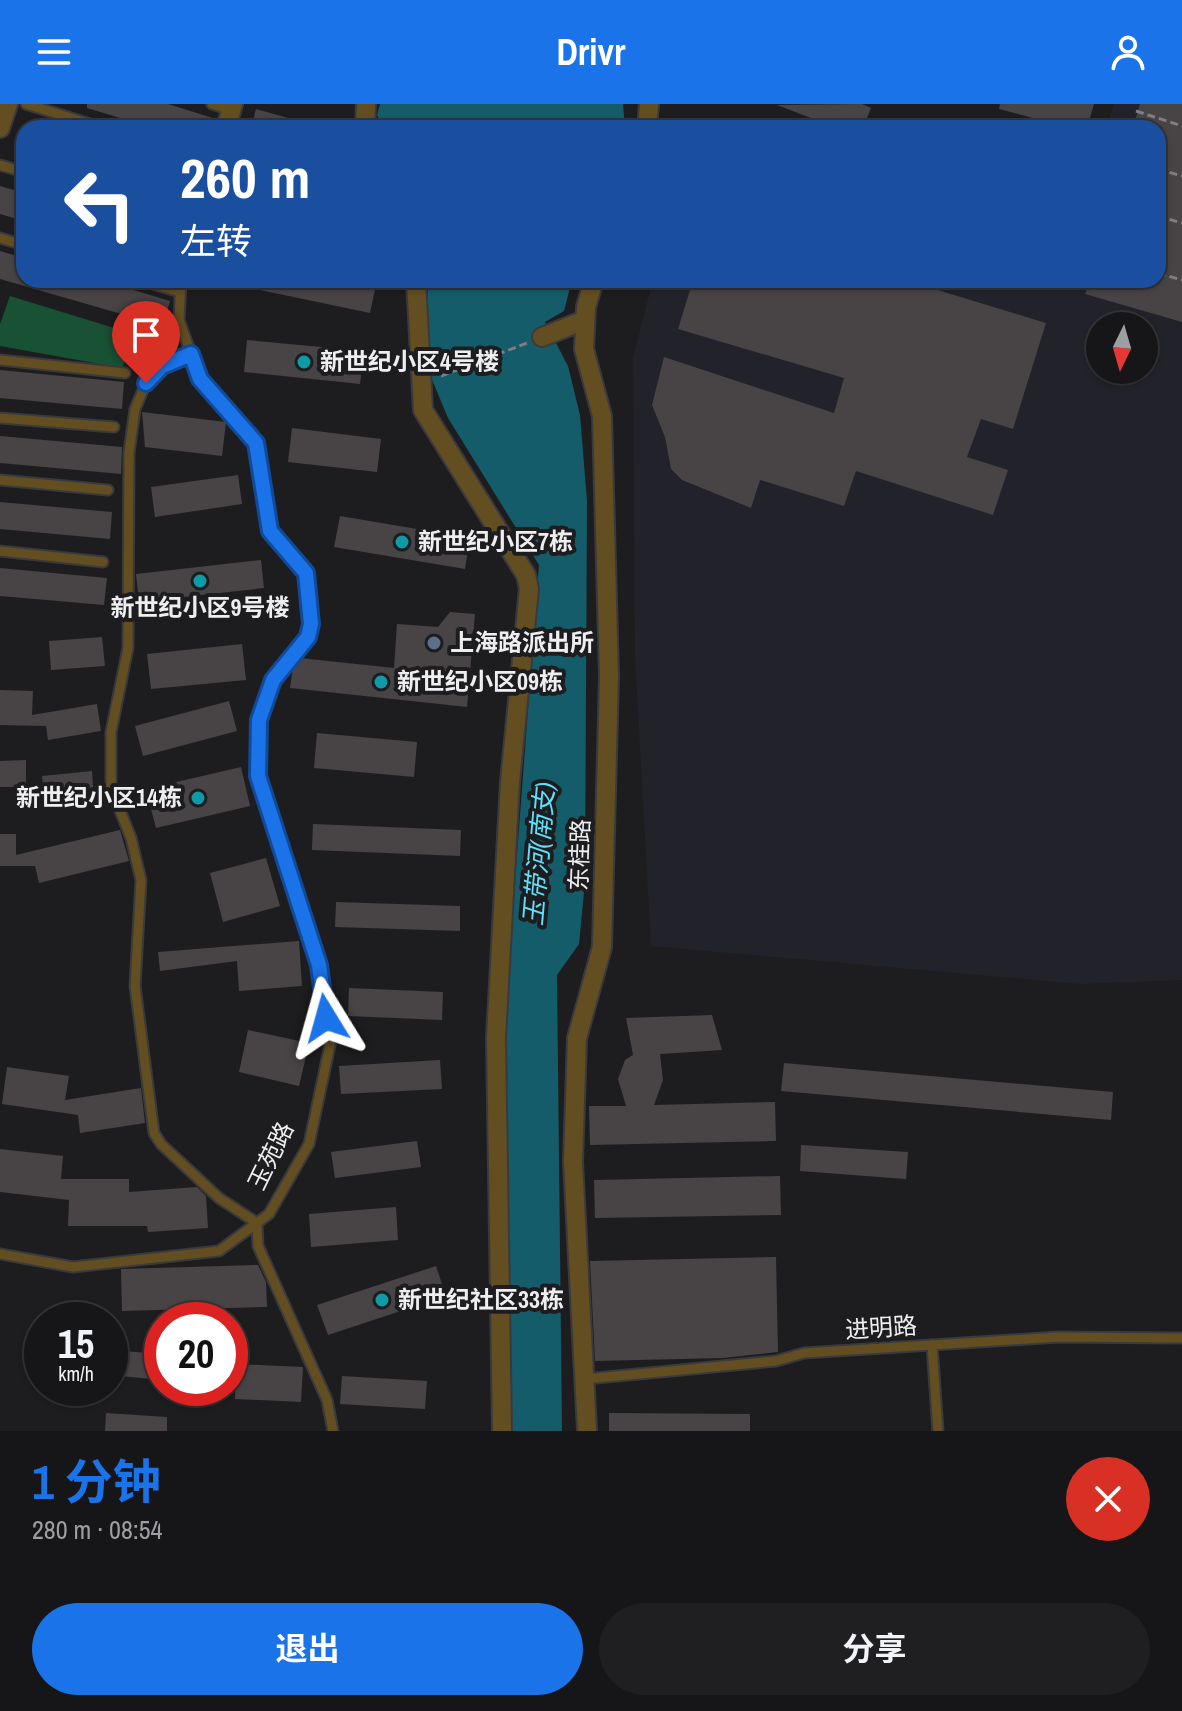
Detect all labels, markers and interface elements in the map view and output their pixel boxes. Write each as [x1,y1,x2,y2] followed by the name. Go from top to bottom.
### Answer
[557,28,625,76] text: Drivr
[32,30,76,74] icon: menu
[1106,30,1150,74] icon: person
[180,140,310,215] text: 260 m
[48,152,152,256] icon: left
[180,217,252,265] text: 左转
[112,301,180,383] pin
[1086,312,1158,384] north arrow
[1086,312,1158,384] map controls
[124,313,168,357] icon: arrive
[320,345,499,377] place label: 新世纪小区4号楼
[295,353,313,371] marker: 新世纪小区4号楼
[418,525,573,557] place label: 新世纪小区7栋
[393,533,411,551] marker: 新世纪小区7栋
[191,572,209,590] marker: 新世纪小区9号楼
[111,591,289,623] place label: 新世纪小区9号楼
[450,626,594,658] place label: 上海路派出所
[425,634,443,652] marker: 上海路派出所
[397,665,563,697] place label: 新世纪小区09栋
[372,673,390,691] marker: 新世纪小区09栋
[16,781,182,813] place label: 新世纪小区14栋
[515,781,562,927] water label: 玉带河(南支)
[189,789,207,807] marker: 新世纪小区14栋
[562,818,596,892] street label: 东桂路
[284,976,368,1060] position arrow
[240,1116,300,1195] street label: 玉苑路
[398,1283,564,1315] place label: 新世纪社区33栋
[373,1291,391,1309] marker: 新世纪社区33栋
[144,1302,248,1406] speed limit sign: 20
[844,1309,918,1345] street label: 进明路
[58,1317,94,1370] text: 15
[58,1360,94,1387] text: km/h
[32,1449,161,1514] text: 1 分钟
[1066,1457,1150,1541] button: close
[32,1512,162,1547] text: 280 m · 08:54
[32,1603,583,1695] button: 退出
[599,1603,1150,1695] button: 分享

